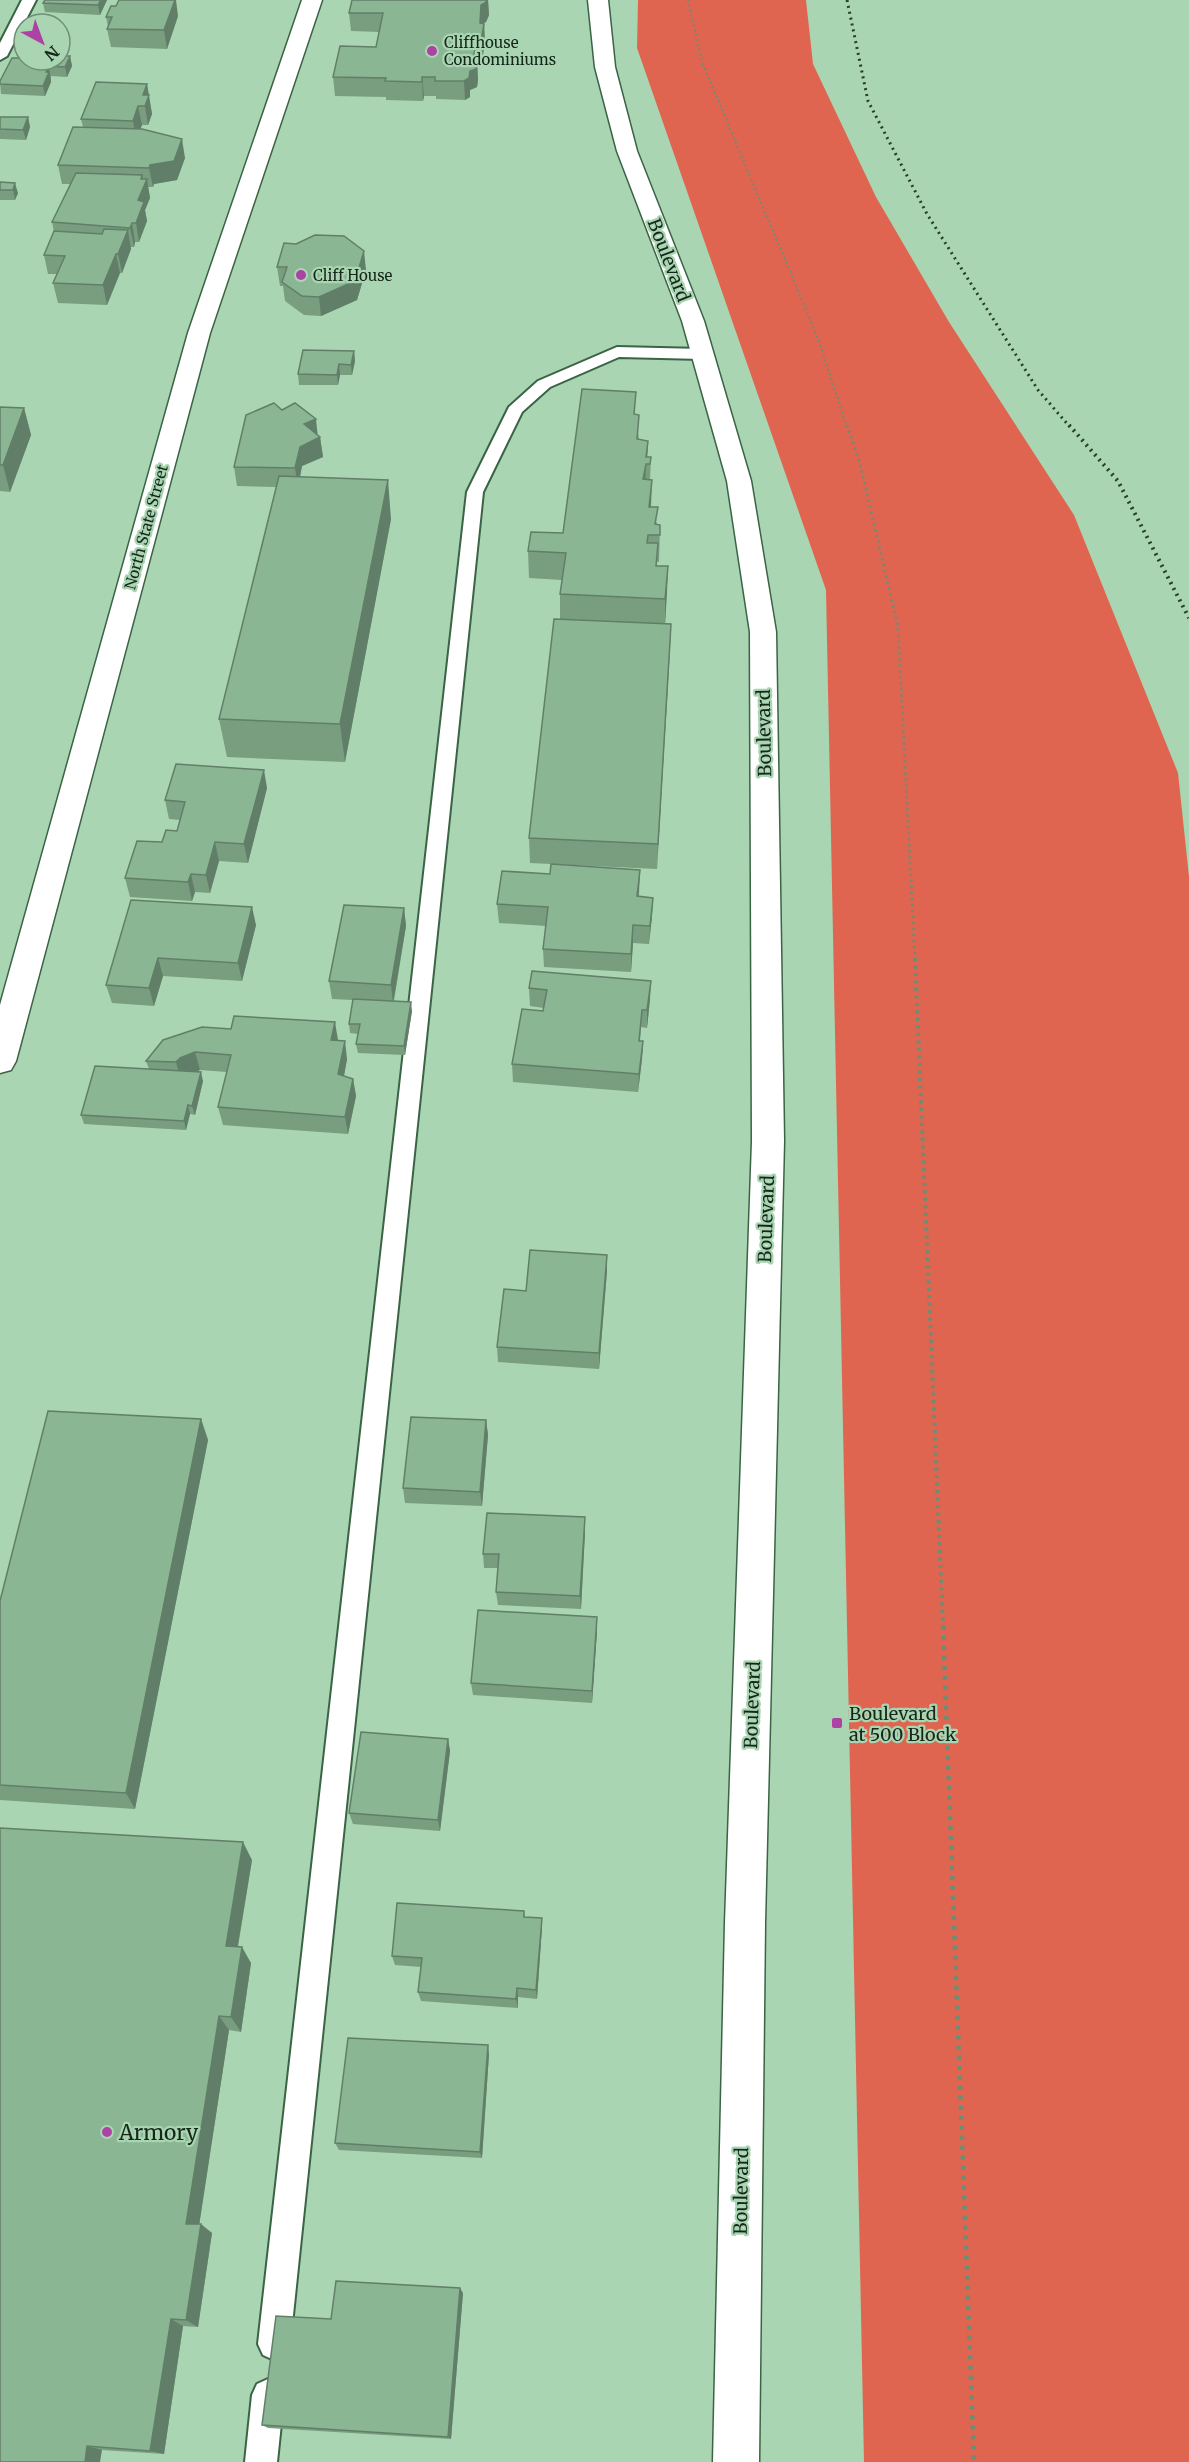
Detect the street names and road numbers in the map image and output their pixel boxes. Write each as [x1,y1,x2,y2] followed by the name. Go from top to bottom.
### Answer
[643,215,695,305] street label: Boulevard
[120,462,172,592] street label: North State Street
[752,689,776,777] street label: Boulevard
[753,1175,779,1263] street label: Boulevard
[739,1661,765,1749] street label: Boulevard
[729,2147,753,2235] street label: Boulevard

